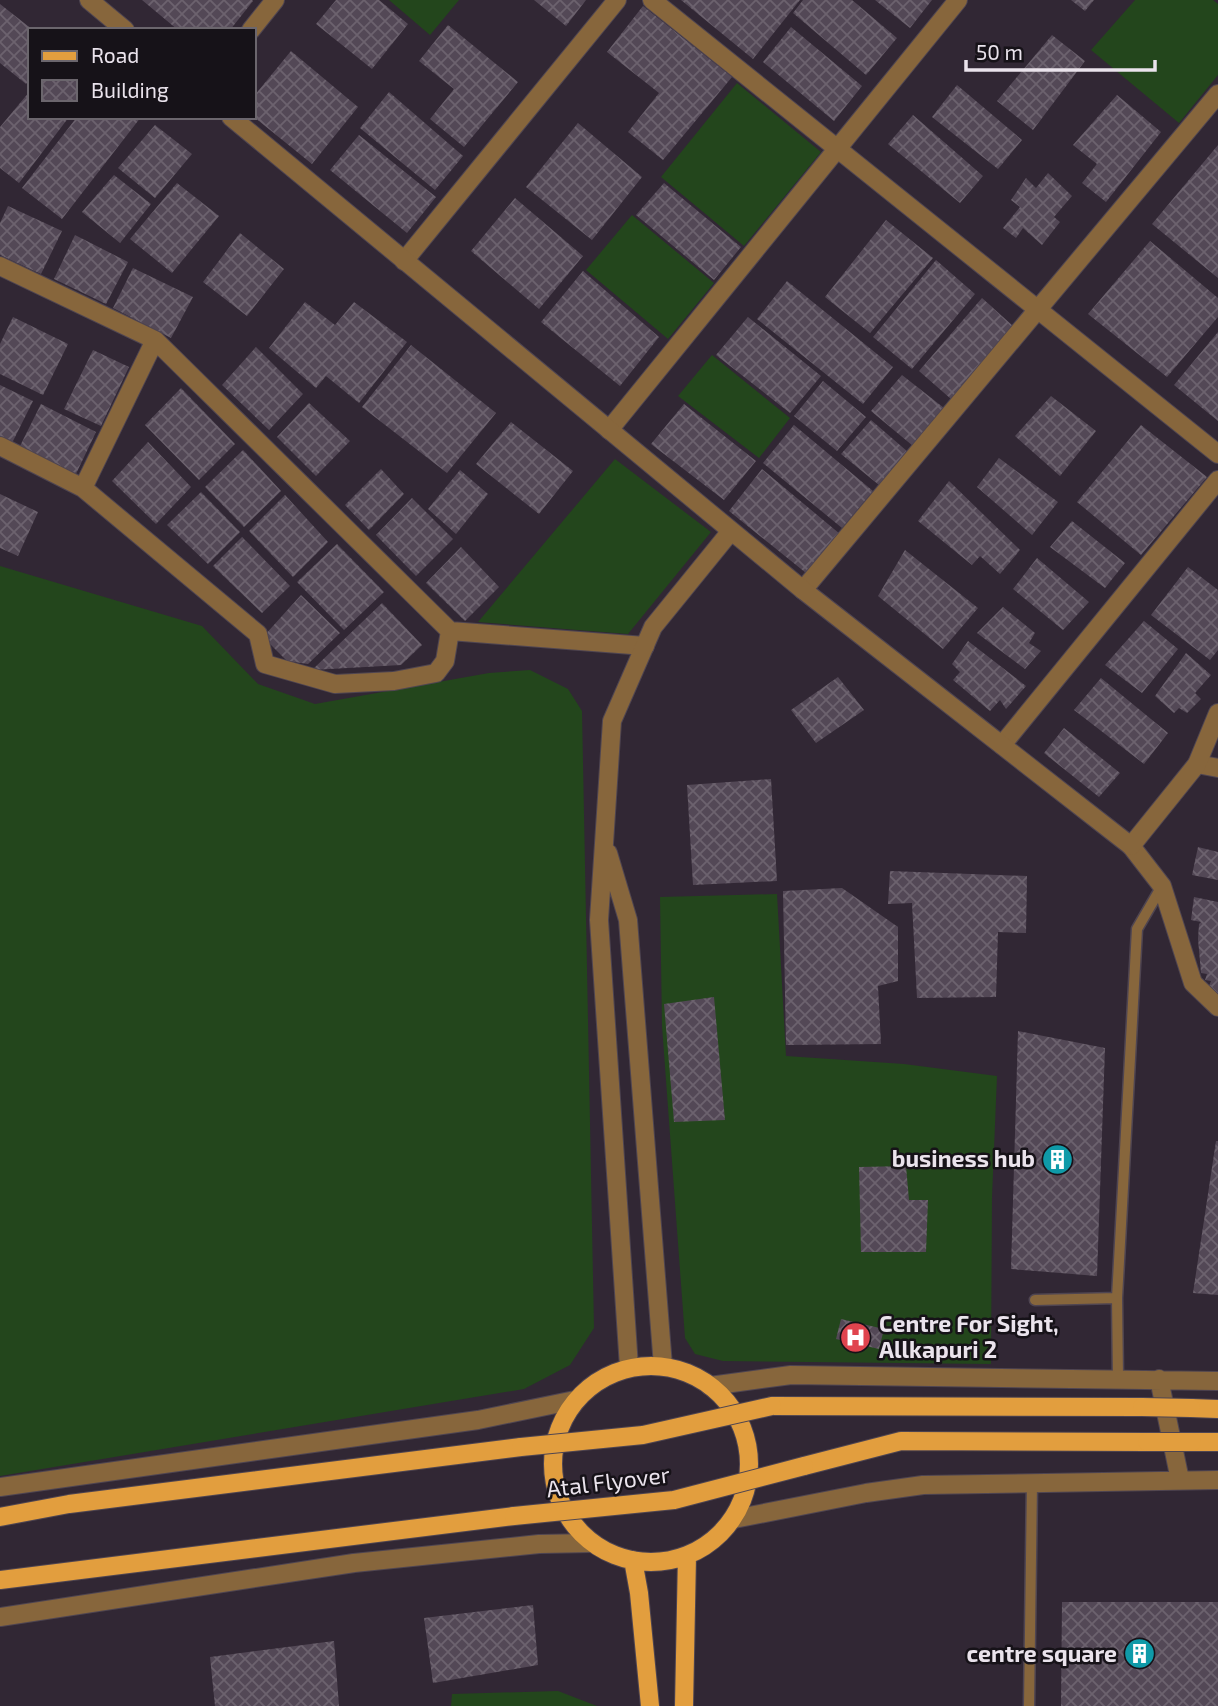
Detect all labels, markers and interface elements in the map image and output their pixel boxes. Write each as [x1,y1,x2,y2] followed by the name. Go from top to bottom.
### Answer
[28,28,256,119] legend
[966,28,1155,72] scale bar
[976,39,1023,64] text: 50 m
[91,42,139,67] text: Road
[91,77,169,102] text: Building
[1041,1142,1075,1176] building icon: business hub
[892,1144,1035,1172] place label: business hub
[879,1309,1059,1363] place label: Centre For Sight, Allkapuri 2
[839,1320,873,1354] hospital icon: Centre For Sight, Allkapuri 2
[545,1460,671,1502] street label: Atal Flyover
[1123,1637,1157,1671] building icon: centre square
[966,1639,1117,1667] place label: centre square

